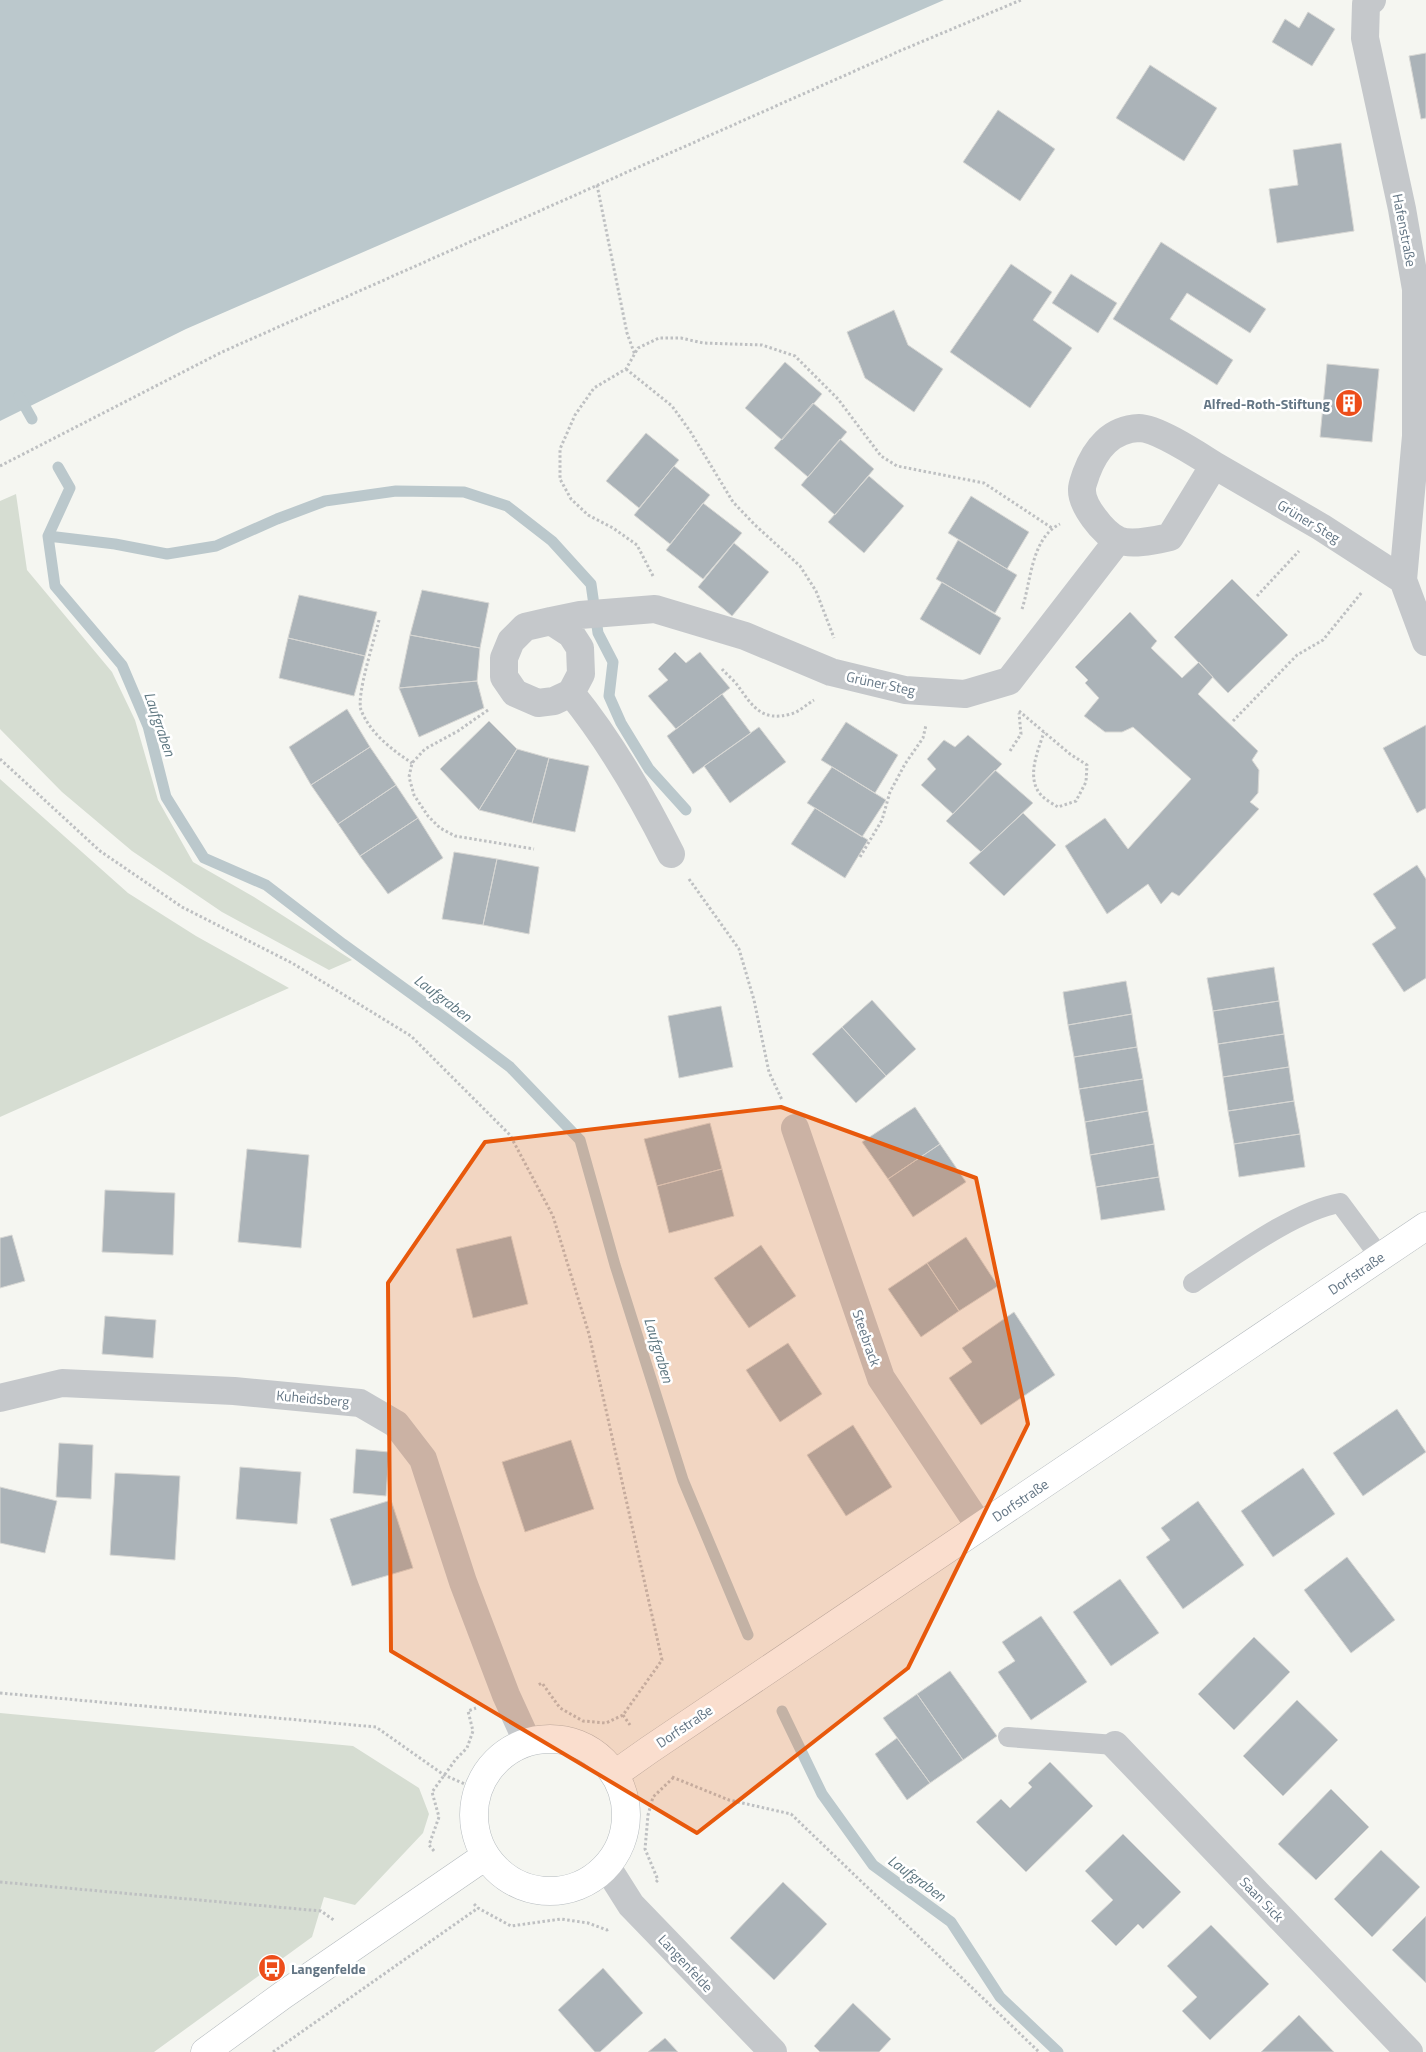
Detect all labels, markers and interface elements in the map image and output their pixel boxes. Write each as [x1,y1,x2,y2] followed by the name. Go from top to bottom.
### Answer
[1388,192,1422,268] street label: Hafenstraße
[1334,388,1364,418] building icon: Alfred-Roth-Stiftung
[1203,393,1331,414] place label: Alfred-Roth-Stiftung
[1274,494,1344,548] street label: Grüner Steg
[845,665,917,701] street label: Grüner Steg
[138,689,182,760] water label: Laufgraben
[409,969,477,1028] water label: Laufgraben
[1323,1246,1389,1300] street label: Dorfstraße
[848,1307,887,1369] street label: Steebrack
[638,1315,680,1386] water label: Laufgraben
[276,1384,350,1412] street label: Kuheidsberg
[987,1473,1053,1527] street label: Dorfstraße
[651,1699,717,1753] street label: Dorfstraße
[883,1849,951,1907] water label: Laufgraben
[1235,1872,1289,1927] street label: Saan Sick
[654,1929,718,1997] street label: Langenfelde
[257,1953,287,1983] bus stop icon: Langenfelde
[291,1958,366,1979] place label: Langenfelde

